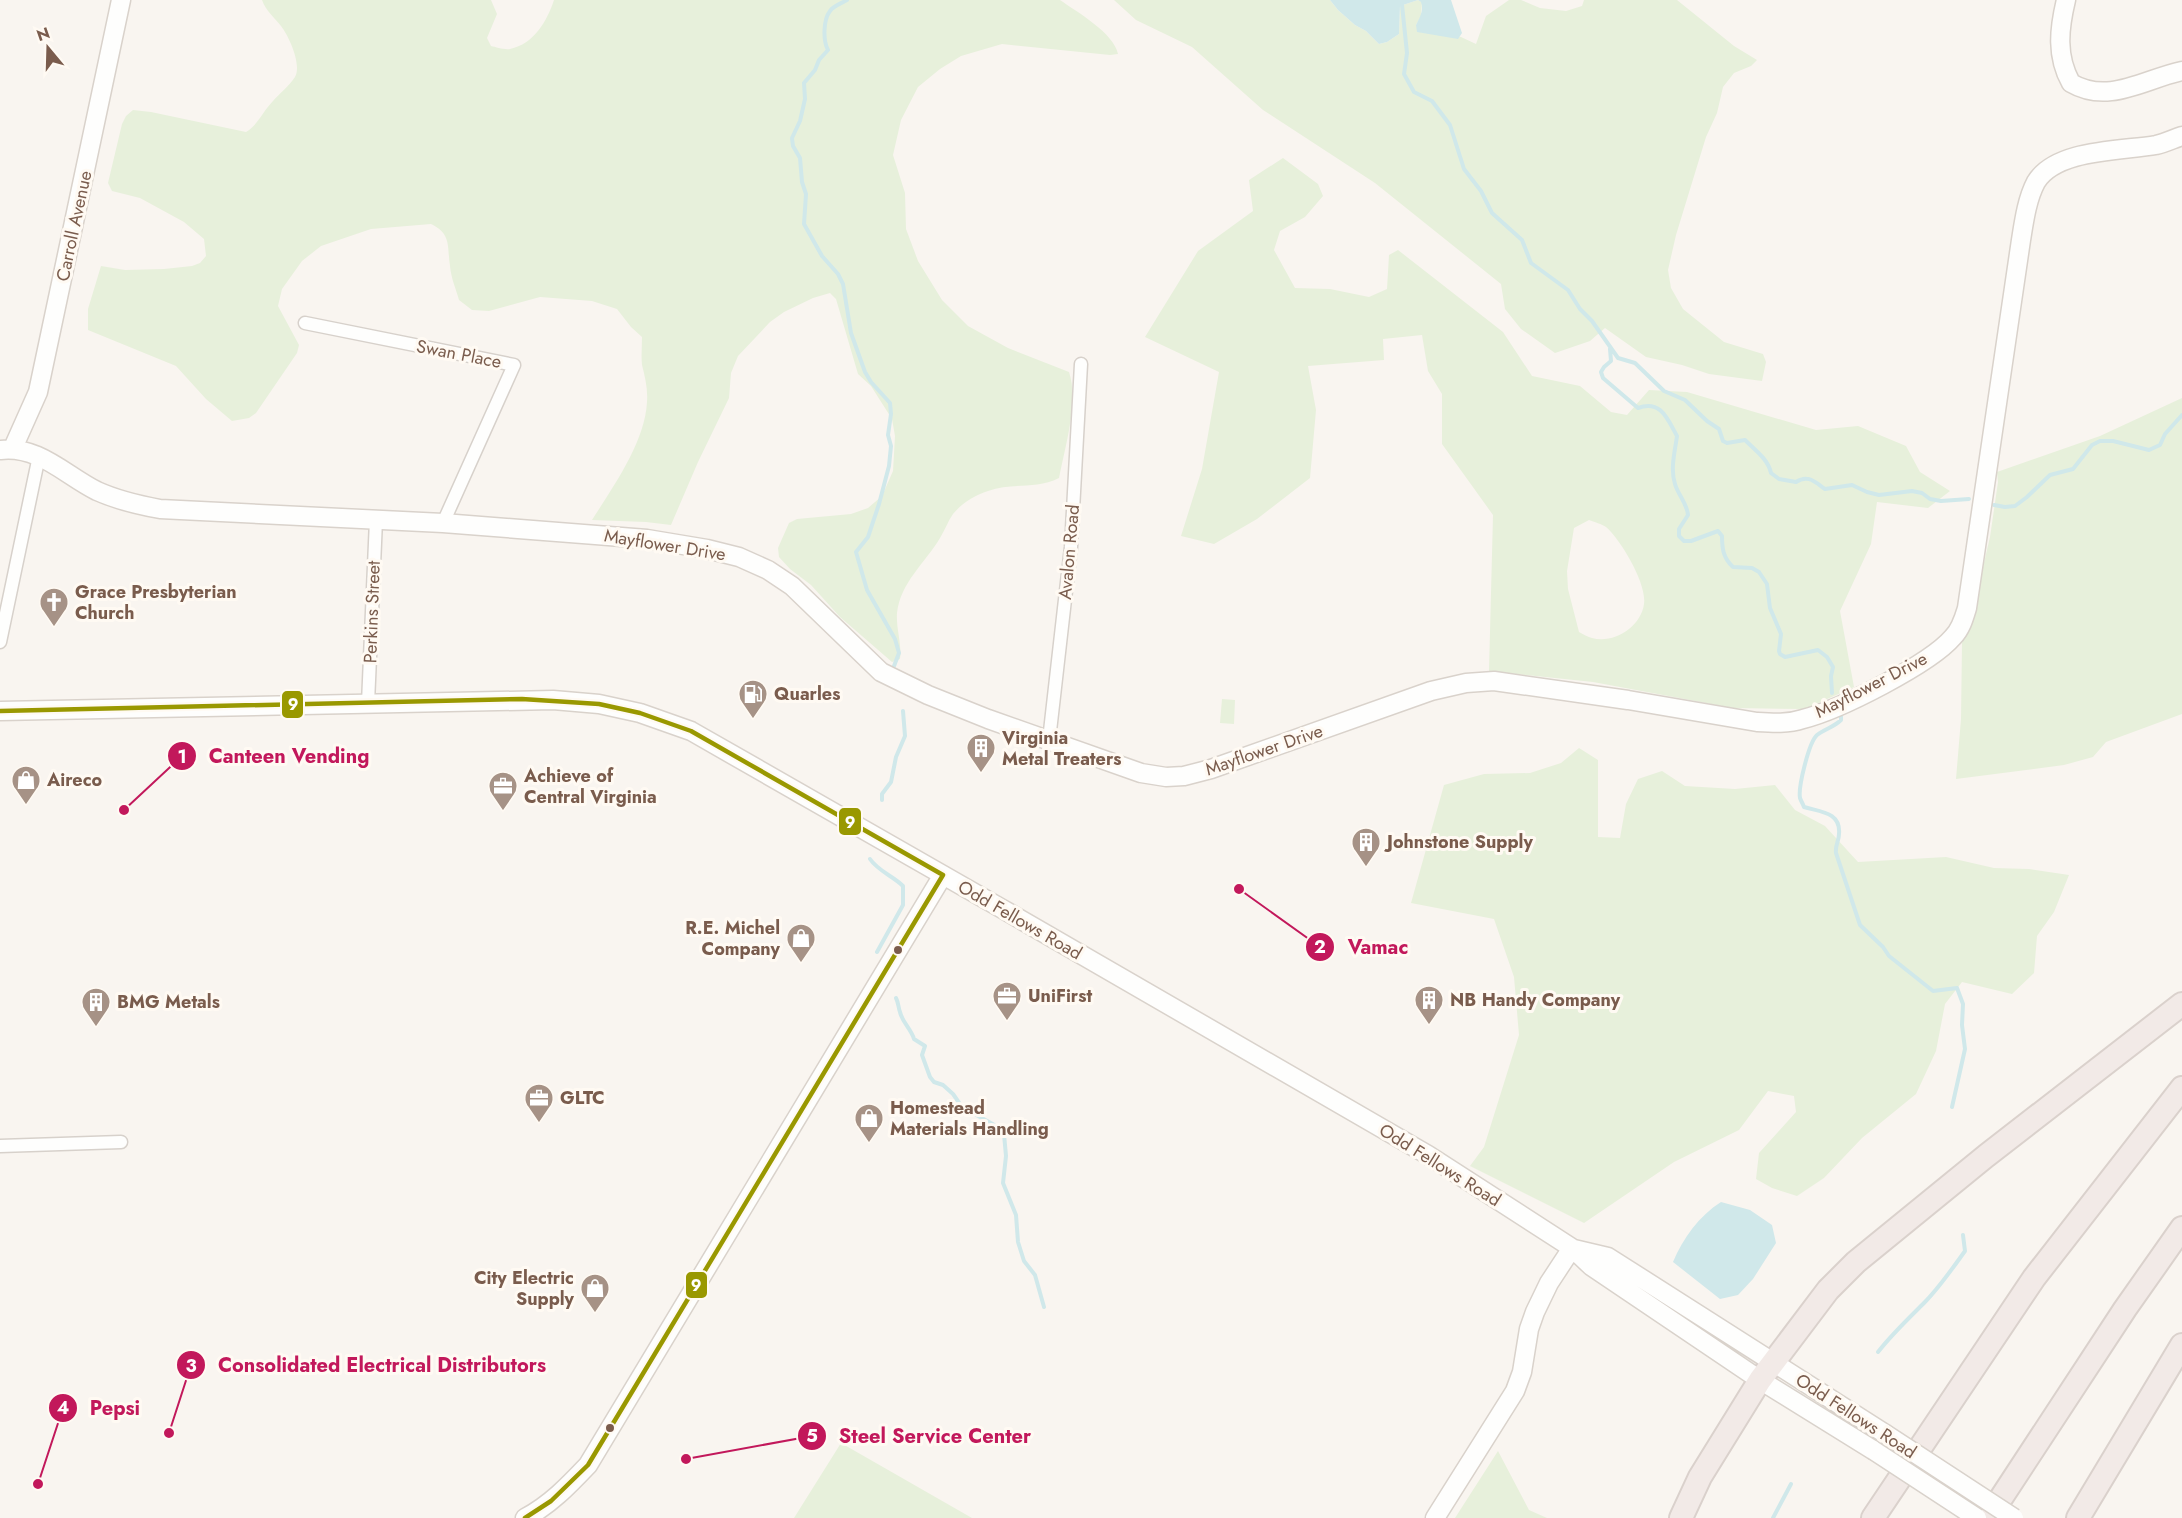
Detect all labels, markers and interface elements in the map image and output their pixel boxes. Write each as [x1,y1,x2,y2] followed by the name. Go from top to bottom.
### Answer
[18,18,78,78] north arrow
[34,21,53,47] text: N
[50,168,98,284] street label: Carroll Avenue
[414,333,504,375] street label: Swan Place
[1052,503,1086,601] street label: Avalon Road
[602,523,728,567] street label: Mayflower Drive
[357,560,387,664] street label: Perkins Street
[75,579,237,626] place label: Grace Presbyterian Church
[38,586,70,628] church icon: Grace Presbyterian Church
[1810,646,1932,724] street label: Mayflower Drive
[737,678,769,720] fuel station icon: Quarles
[774,681,840,707] place label: Quarles
[281,690,304,719] line badge: 9
[288,693,298,716] text: 9
[1202,718,1326,782] street label: Mayflower Drive
[1001,725,1121,772] place label: Virginia Metal Treaters
[965,732,997,774] building icon: Virginia Metal Treaters
[167,737,382,775] callout: Canteen Vending
[209,742,369,771] text: Canteen Vending
[177,744,187,770] text: 1
[523,763,657,810] place label: Achieve of Central Virginia
[10,764,42,806] shop icon: Aireco
[46,767,103,793] place label: Aireco
[487,770,519,812] office icon: Achieve of Central Virginia
[838,807,862,836] line badge: 9
[845,811,855,834] text: 9
[1350,826,1382,868] building icon: Johnstone Supply
[1384,829,1533,855] place label: Johnstone Supply
[953,874,1087,966] street label: Odd Fellows Road
[685,915,781,962] place label: R.E. Michel Company
[785,922,817,964] shop icon: R.E. Michel Company
[1305,928,1420,966] callout: Vamac
[1347,933,1408,962] text: Vamac
[1314,934,1326,960] text: 2
[892,944,904,956] unlabelled marker
[991,980,1023,1022] office icon: UniFirst
[1028,983,1092,1009] place label: UniFirst
[1413,984,1445,1026] building icon: NB Handy Company
[80,986,112,1028] building icon: BMG Metals
[1450,987,1621,1013] place label: NB Handy Company
[117,989,220,1015] place label: BMG Metals
[523,1082,555,1124] office icon: GLTC
[560,1085,605,1111] place label: GLTC
[890,1095,1049,1142] place label: Homestead Materials Handling
[853,1102,885,1144] shop icon: Homestead Materials Handling
[1374,1117,1506,1213] street label: Odd Fellows Road
[474,1265,575,1312] place label: City Electric Supply
[685,1271,708,1299] line badge: 9
[579,1272,611,1314] shop icon: City Electric Supply
[691,1274,701,1297] text: 9
[176,1346,558,1384] callout: Consolidated Electrical Distributors
[218,1351,546,1380] text: Consolidated Electrical Distributors
[185,1353,197,1379] text: 3
[1790,1367,1922,1465] street label: Odd Fellows Road
[48,1389,152,1427] callout: Pepsi
[90,1394,140,1423] text: Pepsi
[57,1395,69,1421] text: 4
[797,1417,1043,1455] callout: Steel Service Center
[604,1422,616,1434] unlabelled marker
[839,1422,1032,1451] text: Steel Service Center
[806,1423,818,1449] text: 5

